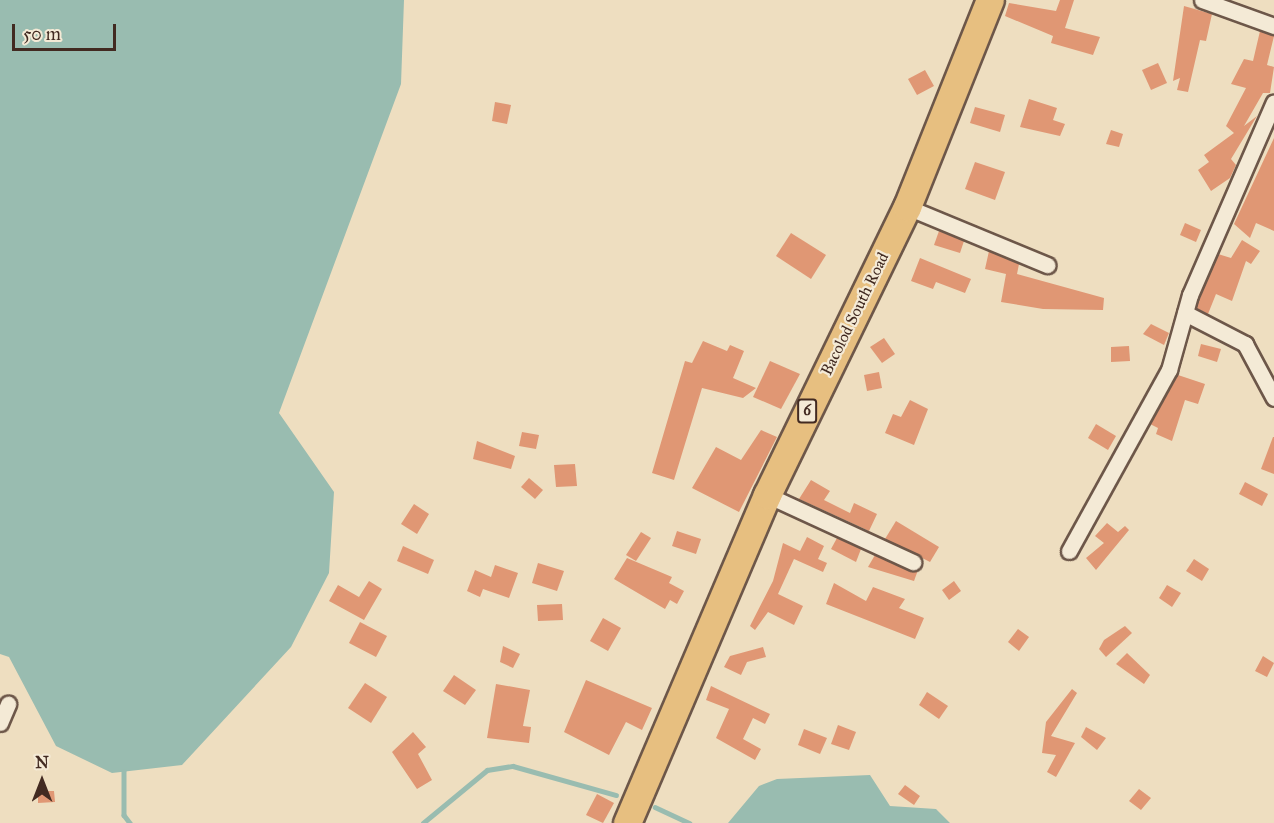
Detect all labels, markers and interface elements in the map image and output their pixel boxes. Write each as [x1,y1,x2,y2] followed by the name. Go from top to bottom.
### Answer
[15,12,118,50] scale bar
[23,23,61,45] text: 50 m
[817,250,893,378] street label: Bacolod South Road
[796,399,818,423] road number: 6
[12,751,72,811] north arrow
[35,753,49,772] text: N

